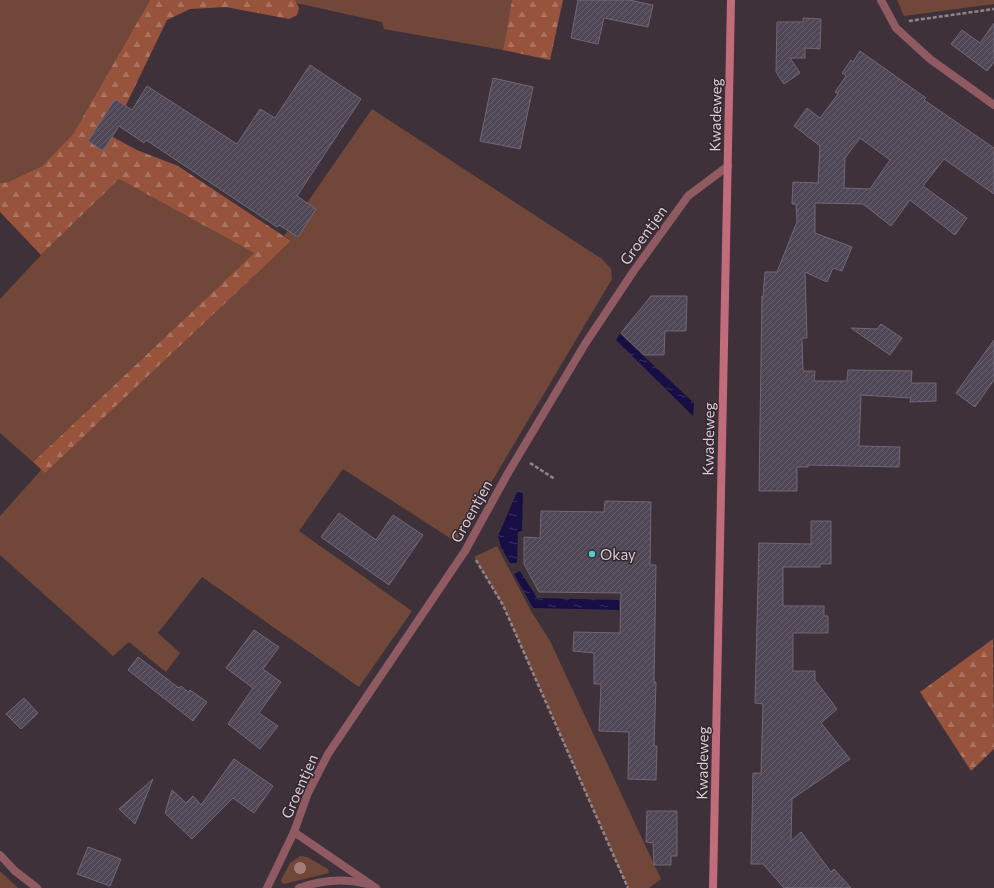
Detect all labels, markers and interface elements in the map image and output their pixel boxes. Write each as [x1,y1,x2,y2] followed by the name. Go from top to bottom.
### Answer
[705,78,725,152] street label: Kwadeweg
[616,202,670,268] street label: Groentjen
[698,402,718,476] street label: Kwadeweg
[446,477,496,545] street label: Groentjen
[600,545,636,563] place label: Okay
[587,549,597,559] marker: Okay
[692,726,712,800] street label: Kwadeweg
[277,751,321,821] street label: Groentjen

